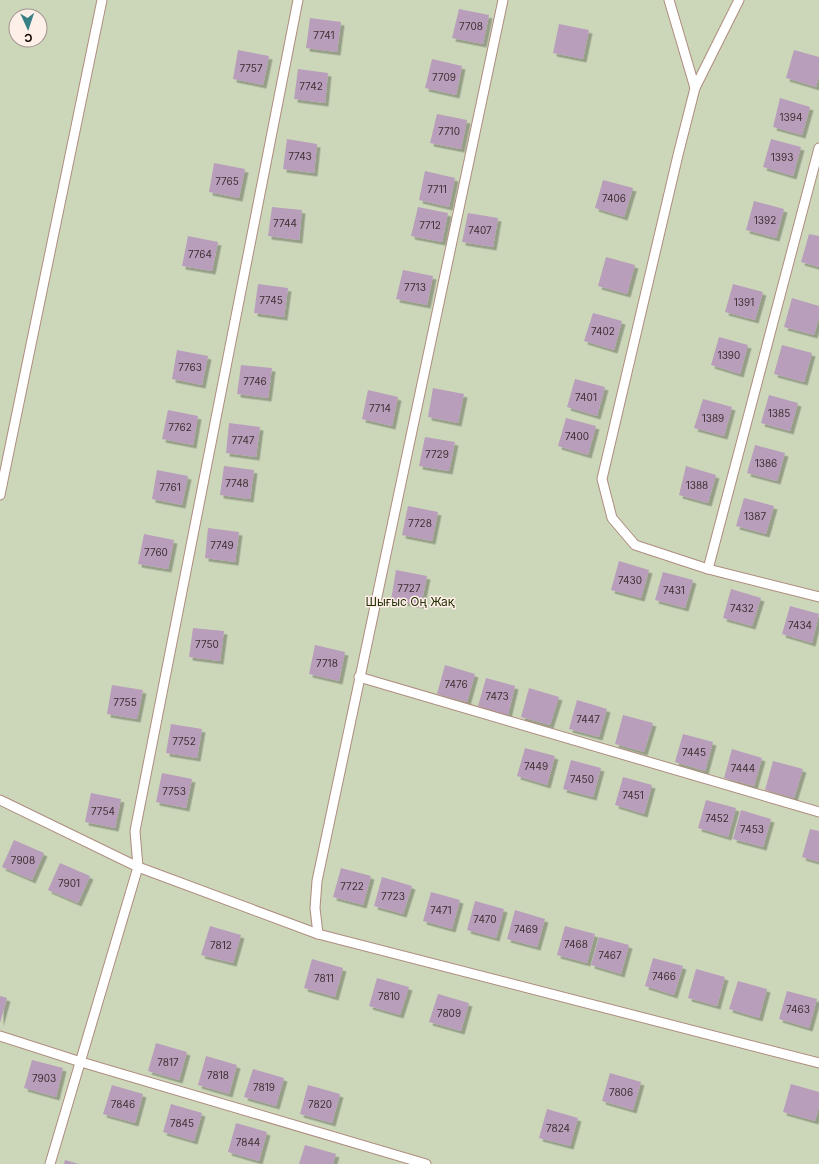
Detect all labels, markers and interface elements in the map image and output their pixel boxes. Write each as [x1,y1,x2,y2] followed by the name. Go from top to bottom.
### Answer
[8,8,48,48] north arrow
[459,20,483,32] house number: 7708
[313,29,335,41] house number: 7741
[24,31,33,45] text: С
[239,62,263,74] house number: 7757
[432,71,456,83] house number: 7709
[299,80,323,92] house number: 7742
[780,111,802,123] house number: 1394
[438,125,460,137] house number: 7710
[288,150,312,162] house number: 7743
[771,151,793,163] house number: 1393
[215,175,239,187] house number: 7765
[427,183,447,195] house number: 7711
[602,192,626,204] house number: 7406
[754,214,776,226] house number: 1392
[273,217,297,229] house number: 7744
[419,219,441,231] house number: 7712
[468,224,492,236] house number: 7407
[188,248,212,260] house number: 7764
[404,281,426,293] house number: 7713
[259,294,283,306] house number: 7745
[734,296,754,308] house number: 1391
[591,325,615,337] house number: 7402
[718,349,740,361] house number: 1390
[178,361,202,373] house number: 7763
[243,375,267,387] house number: 7746
[575,391,597,403] house number: 7401
[369,402,391,414] house number: 7714
[768,407,790,419] house number: 1385
[702,412,724,424] house number: 1389
[168,421,192,433] house number: 7762
[565,430,589,442] house number: 7400
[231,434,255,446] house number: 7747
[425,448,449,460] house number: 7729
[755,457,777,469] house number: 1386
[225,477,249,489] house number: 7748
[686,479,708,491] house number: 1388
[159,481,181,493] house number: 7761
[744,510,766,522] house number: 1387
[408,517,432,529] house number: 7728
[210,539,234,551] house number: 7749
[144,546,168,558] house number: 7760
[618,574,642,586] house number: 7430
[397,582,421,594] house number: 7727
[663,584,685,596] house number: 7431
[366,594,455,609] park label: Шығыс Оң Жақ
[730,602,754,614] house number: 7432
[788,619,812,631] house number: 7434
[195,638,219,650] house number: 7750
[316,657,338,669] house number: 7718
[444,678,468,690] house number: 7476
[485,690,509,702] house number: 7473
[113,696,137,708] house number: 7755
[576,713,600,725] house number: 7447
[172,735,196,747] house number: 7752
[682,746,706,758] house number: 7445
[524,760,548,772] house number: 7449
[731,762,755,774] house number: 7444
[570,773,594,785] house number: 7450
[162,785,186,797] house number: 7753
[622,789,644,801] house number: 7451
[91,805,115,817] house number: 7754
[705,812,729,824] house number: 7452
[740,823,764,835] house number: 7453
[11,854,35,866] house number: 7908
[58,877,80,889] house number: 7901
[340,880,364,892] house number: 7722
[381,890,405,902] house number: 7723
[430,904,452,916] house number: 7471
[473,913,497,925] house number: 7470
[514,923,538,935] house number: 7469
[564,938,588,950] house number: 7468
[210,939,232,951] house number: 7812
[598,949,622,961] house number: 7467
[652,970,676,982] house number: 7466
[314,972,334,984] house number: 7811
[378,990,400,1002] house number: 7810
[786,1003,810,1015] house number: 7463
[437,1007,461,1019] house number: 7809
[157,1056,179,1068] house number: 7817
[207,1069,229,1081] house number: 7818
[32,1072,56,1084] house number: 7903
[253,1081,275,1093] house number: 7819
[609,1086,633,1098] house number: 7806
[111,1098,135,1110] house number: 7846
[308,1098,332,1110] house number: 7820
[170,1117,194,1129] house number: 7845
[546,1122,570,1134] house number: 7824
[236,1136,260,1148] house number: 7844

